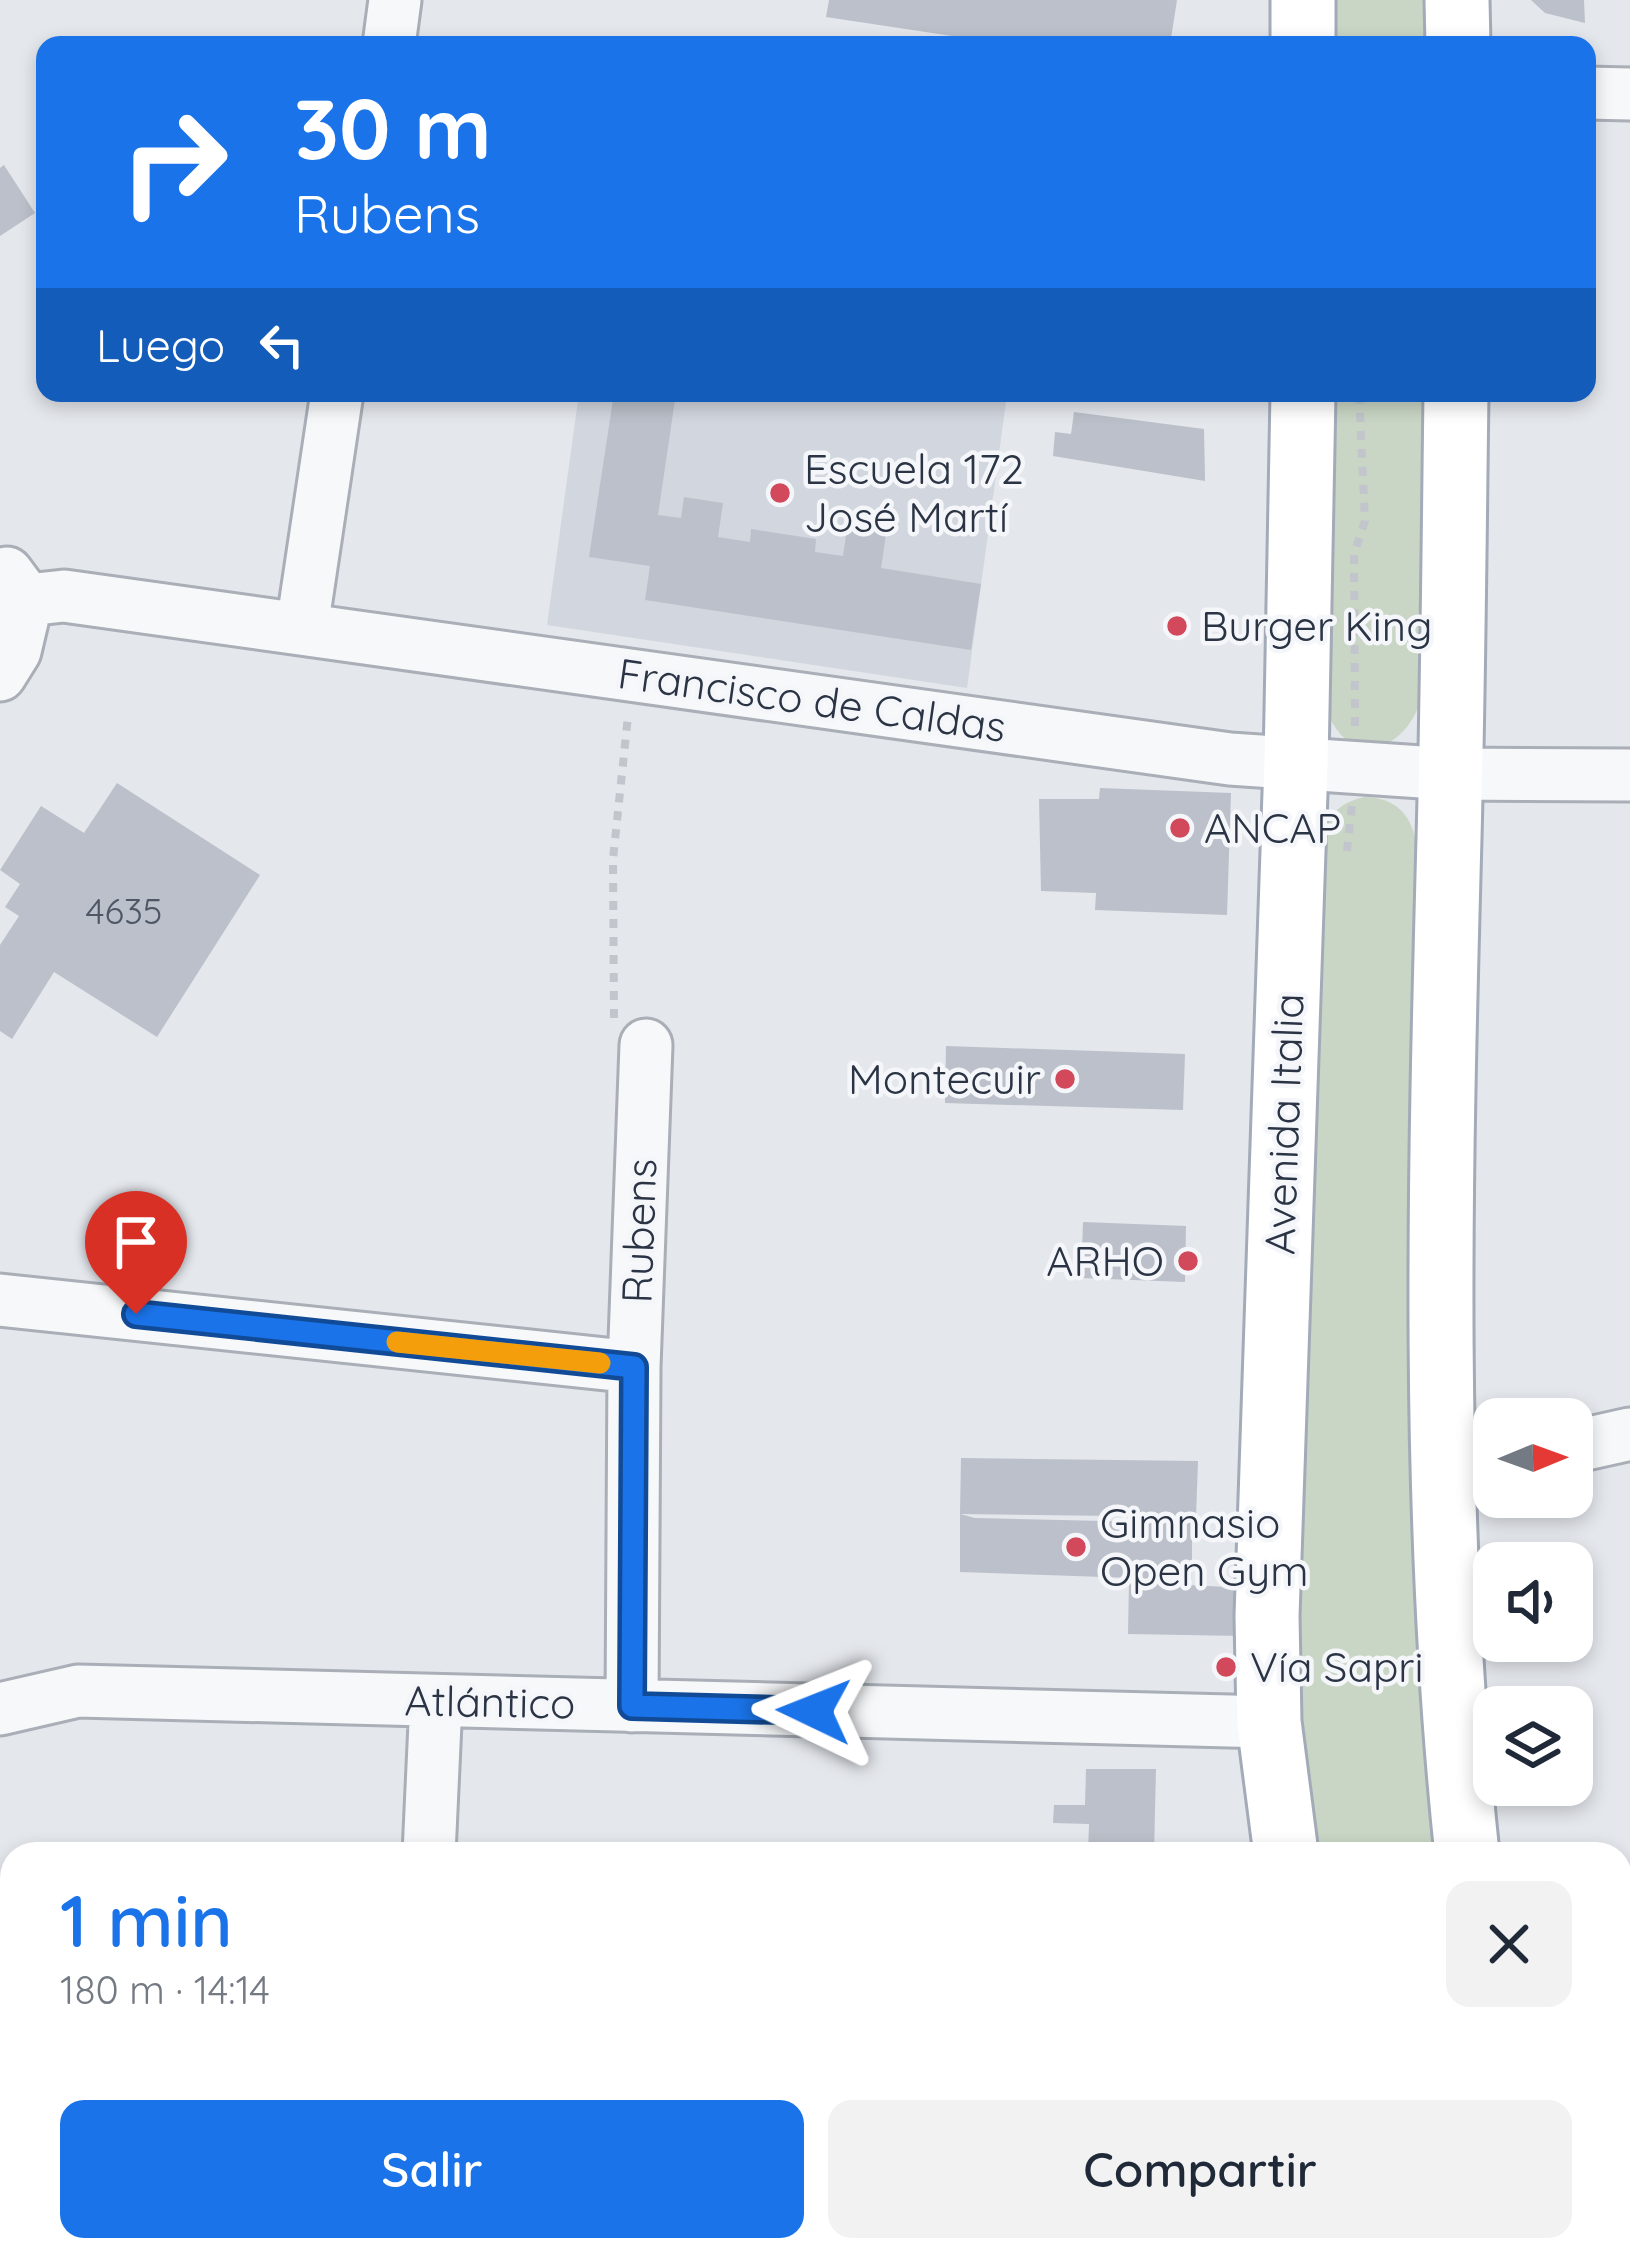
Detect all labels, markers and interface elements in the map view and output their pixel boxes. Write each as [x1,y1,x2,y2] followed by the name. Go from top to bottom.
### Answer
[294,75,492,180] text: 30 m
[96,84,252,240] icon: right
[294,179,480,247] text: Rubens
[249,312,315,378] icon: left
[96,317,225,373] text: Luego
[804,442,1024,543] place label: Escuela 172 José Martí
[767,480,793,506] marker: Escuela 172 José Martí
[1201,599,1432,652] place label: Burger King
[1164,613,1190,639] marker: Burger King
[615,646,1009,753] street label: Francisco de Caldas
[1204,801,1341,854] place label: ANCAP
[1167,815,1193,841] marker: ANCAP
[86,888,162,933] house number: 4635
[1252,992,1315,1256] street label: Avenida Italia
[848,1052,1041,1105] place label: Montecuir
[1052,1066,1078,1092] marker: Montecuir
[609,1158,668,1304] street label: Rubens
[85,1191,187,1314] pin
[103,1209,169,1275] icon: arrive
[1046,1234,1164,1287] place label: ARHO
[1175,1248,1201,1274] marker: ARHO
[1473,1398,1593,1518] north arrow
[1473,1398,1593,1806] map controls
[1100,1496,1308,1597] place label: Gimnasio Open Gym
[1063,1534,1089,1560] marker: Gimnasio Open Gym
[1473,1542,1593,1662] button: sound
[1250,1640,1424,1693] place label: Vía Sapri
[751,1648,877,1774] position arrow
[1213,1654,1239,1680] marker: Vía Sapri
[404,1674,576,1729] street label: Atlántico
[1473,1686,1593,1806] button: layers
[60,1875,233,1965] text: 1 min
[1446,1881,1572,2007] button: close
[60,1965,270,2014] text: 180 m · 14:14
[60,2100,804,2238] button: Salir
[828,2100,1572,2238] button: Compartir

